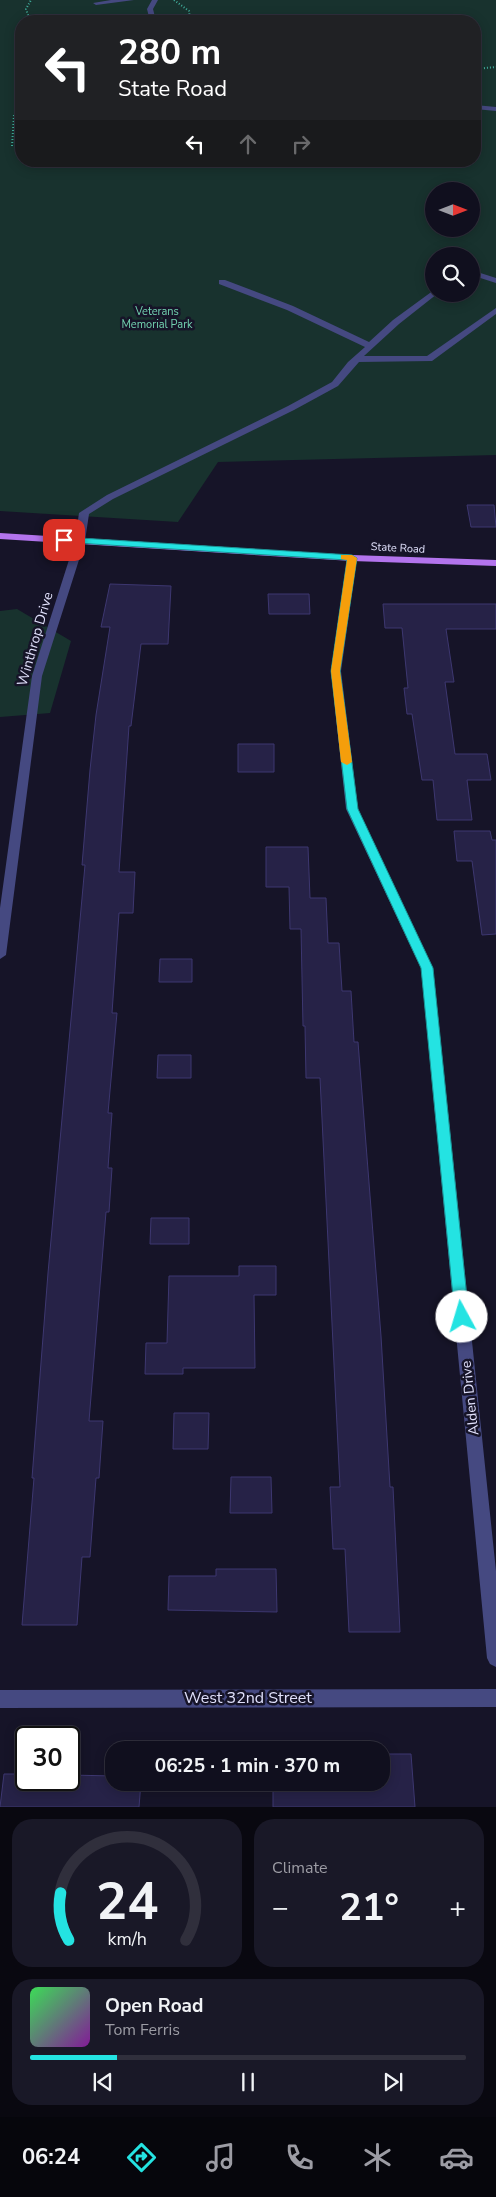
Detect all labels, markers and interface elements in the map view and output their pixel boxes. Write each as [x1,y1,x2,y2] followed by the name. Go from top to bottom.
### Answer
[118,29,221,76] text: 280 m
[35,35,100,100] icon: left
[118,74,227,104] text: State Road
[181,130,209,158] icon: left
[234,130,262,158] icon: ahead
[287,130,315,158] icon: right
[425,182,480,238] north arrow
[425,182,480,302] map controls
[425,247,480,302] button: search
[121,304,193,332] park label: Veterans Memorial Park
[43,519,85,561] pin
[50,526,78,554] icon: arrive
[370,539,426,557] street label: State Road
[12,590,58,688] street label: Winthrop Drive
[435,1290,487,1342] position arrow
[457,1360,483,1436] street label: Alden Drive
[184,1687,312,1709] street label: West 32nd Street
[15,1726,80,1791] speed limit sign: 30
[155,1753,340,1779] text: 06:25 · 1 min · 370 m
[272,1857,327,1879] text: Climate
[96,1866,158,1937] text: 24
[339,1882,399,1933] text: 21°
[272,1889,289,1927] text: −
[449,1889,466,1927] text: +
[107,1927,147,1951] text: km/h
[105,1993,203,2019] text: Open Road
[105,2019,180,2041] text: Tom Ferris
[89,2068,117,2096] icon: previous
[234,2068,262,2096] icon: pause
[379,2068,407,2096] icon: next
[124,2140,159,2175] icon: directions
[203,2140,238,2175] icon: music
[282,2140,317,2175] icon: phone
[360,2140,395,2175] icon: climate
[439,2140,474,2175] icon: car
[22,2142,80,2172] text: 06:24

